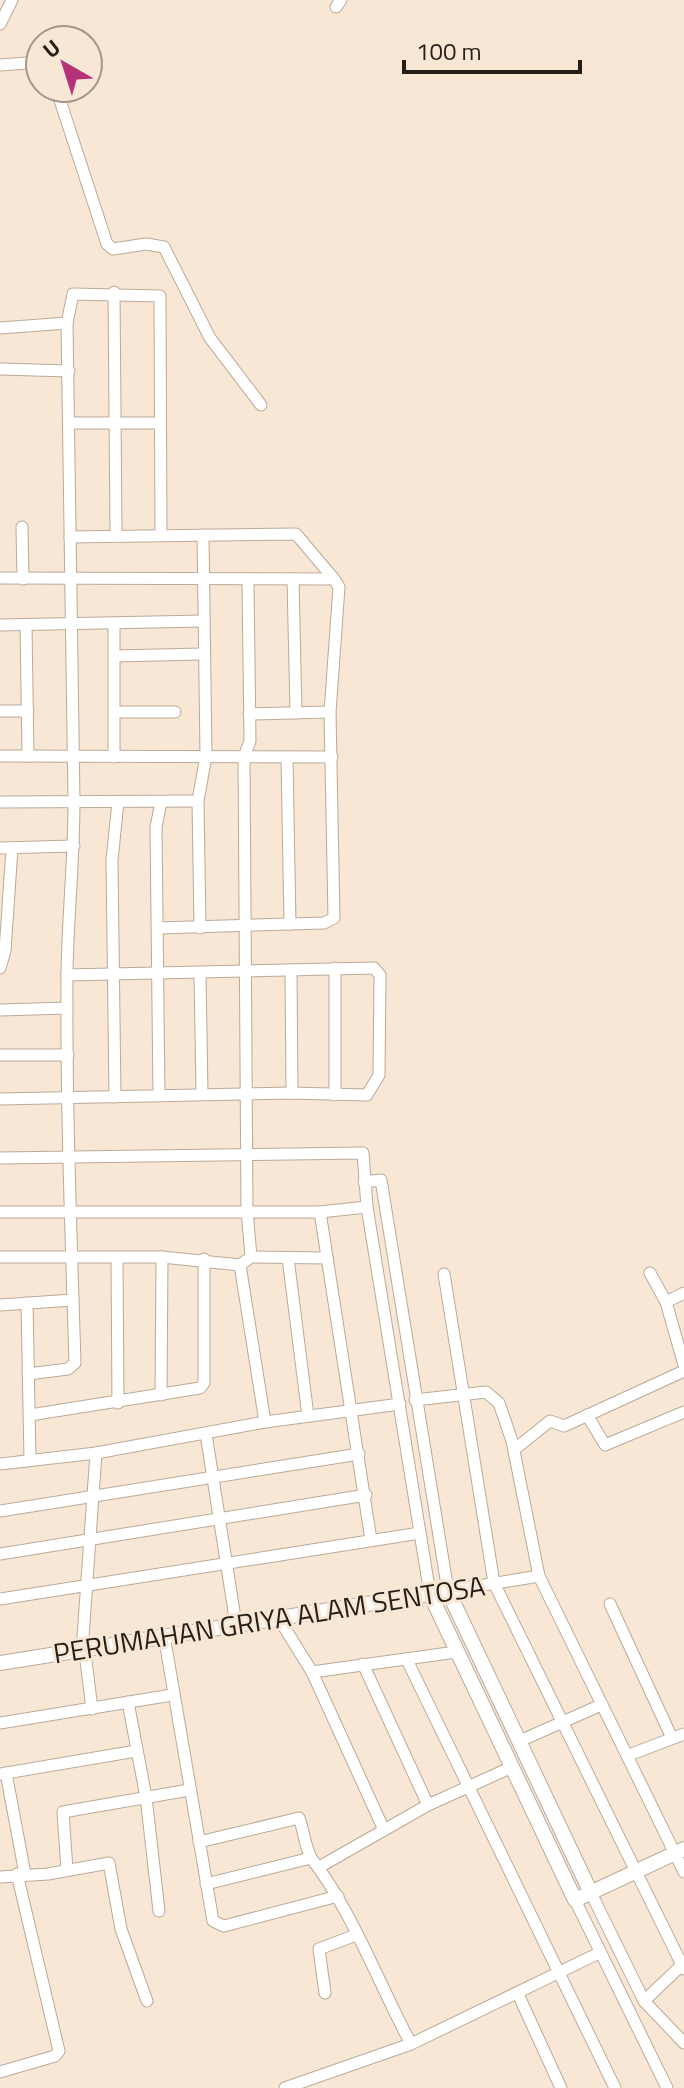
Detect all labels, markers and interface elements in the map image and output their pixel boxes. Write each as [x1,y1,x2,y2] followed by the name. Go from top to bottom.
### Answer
[24,24,104,104] north arrow
[404,24,580,74] scale bar
[35,31,68,66] text: U
[416,33,482,69] text: 100 m
[50,1564,488,1674] street label: PERUMAHAN GRIYA ALAM SENTOSA

